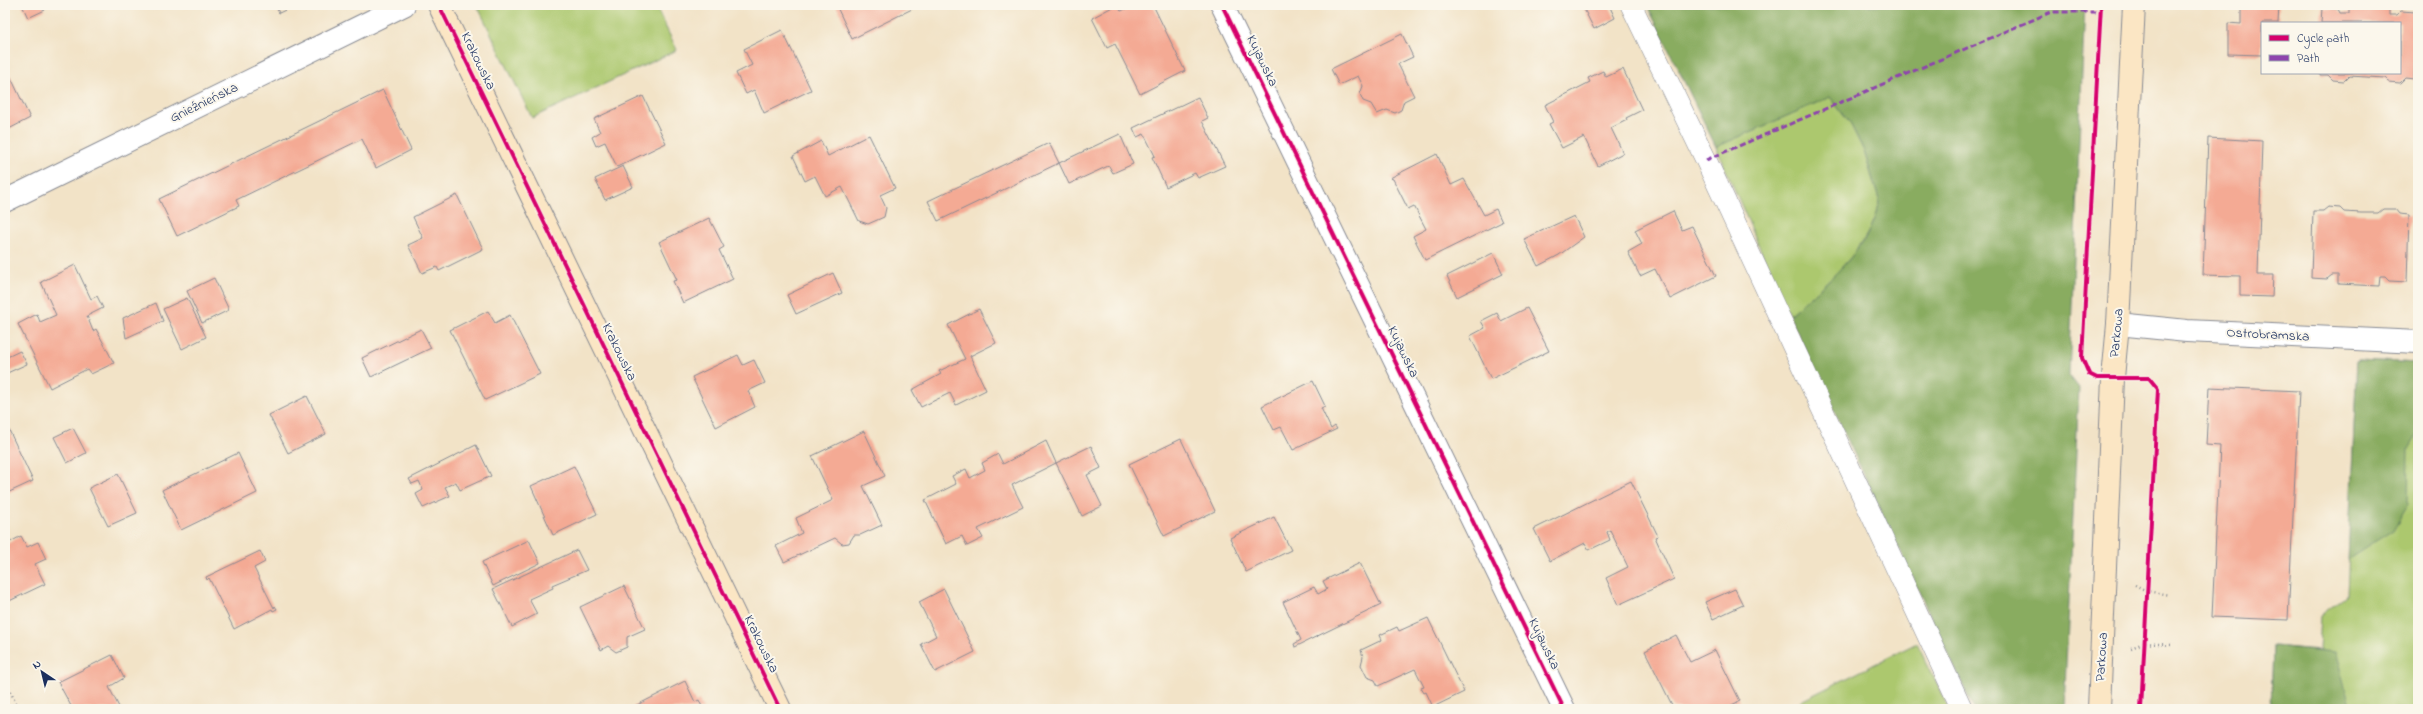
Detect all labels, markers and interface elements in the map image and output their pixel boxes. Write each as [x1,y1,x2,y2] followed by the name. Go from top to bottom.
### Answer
[2261,22,2401,74] legend
[455,28,501,94] street label: Krakowska
[2297,30,2349,49] text: Cycle path
[1240,32,1284,90] street label: Kujawska
[2297,50,2320,68] text: Path
[166,77,242,129] street label: Gnieźnieńska
[2104,308,2130,358] street label: Parkowa
[596,319,642,385] street label: Krakowska
[2226,322,2310,348] street label: Ostrobramska
[1381,323,1425,381] street label: Kujawska
[738,611,784,677] street label: Krakowska
[1522,615,1566,673] street label: Kujawska
[2090,632,2114,682] street label: Parkowa
[22,652,62,692] north arrow
[29,656,44,673] text: N

